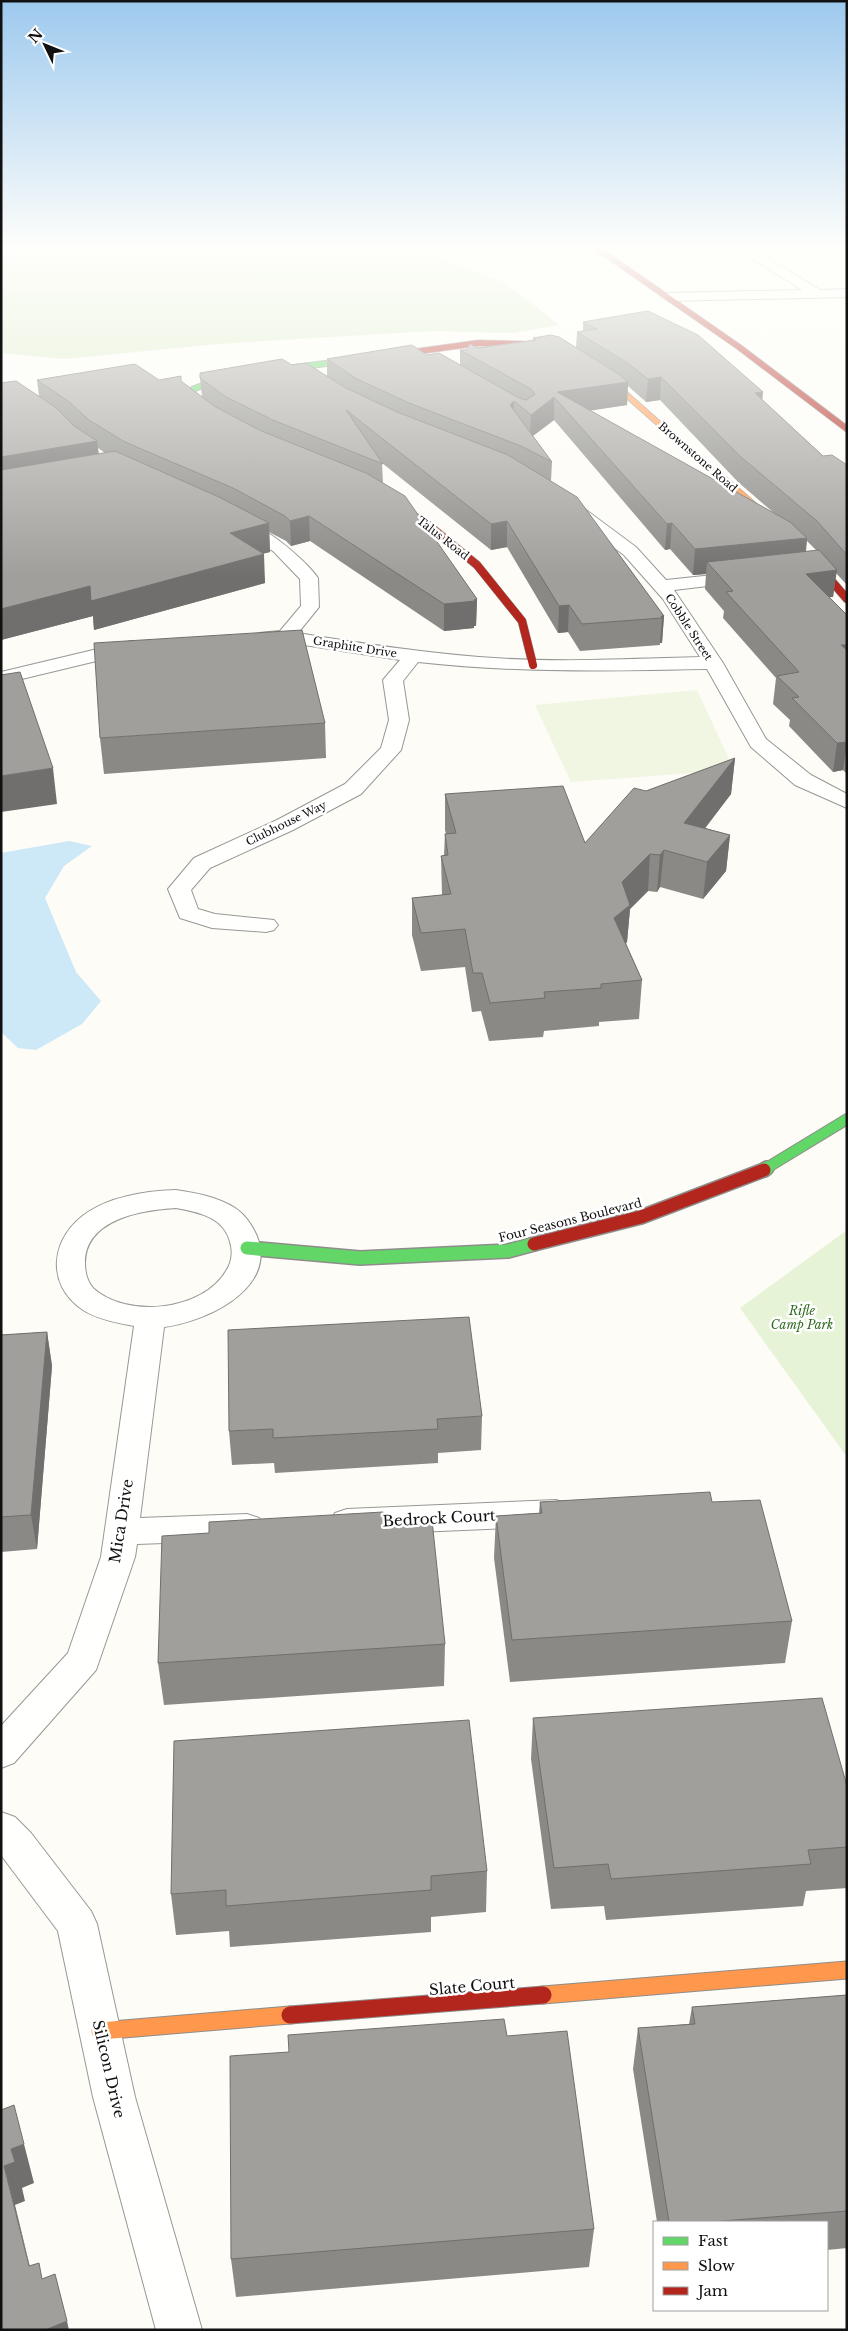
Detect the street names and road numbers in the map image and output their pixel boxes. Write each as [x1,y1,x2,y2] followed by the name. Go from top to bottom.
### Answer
[656,419,741,496] street label: Brownstone Road
[414,513,472,563] street label: Talus Road
[662,591,716,664] street label: Cobble Street
[312,633,398,661] street label: Graphite Drive
[243,797,329,849] street label: Clubhouse Way
[497,1195,643,1245] street label: Four Seasons Boulevard
[105,1478,137,1564] street label: Mica Drive
[382,1506,496,1530] street label: Bedrock Court
[428,1973,516,1999] street label: Slate Court
[88,2018,130,2120] street label: Silicon Drive

